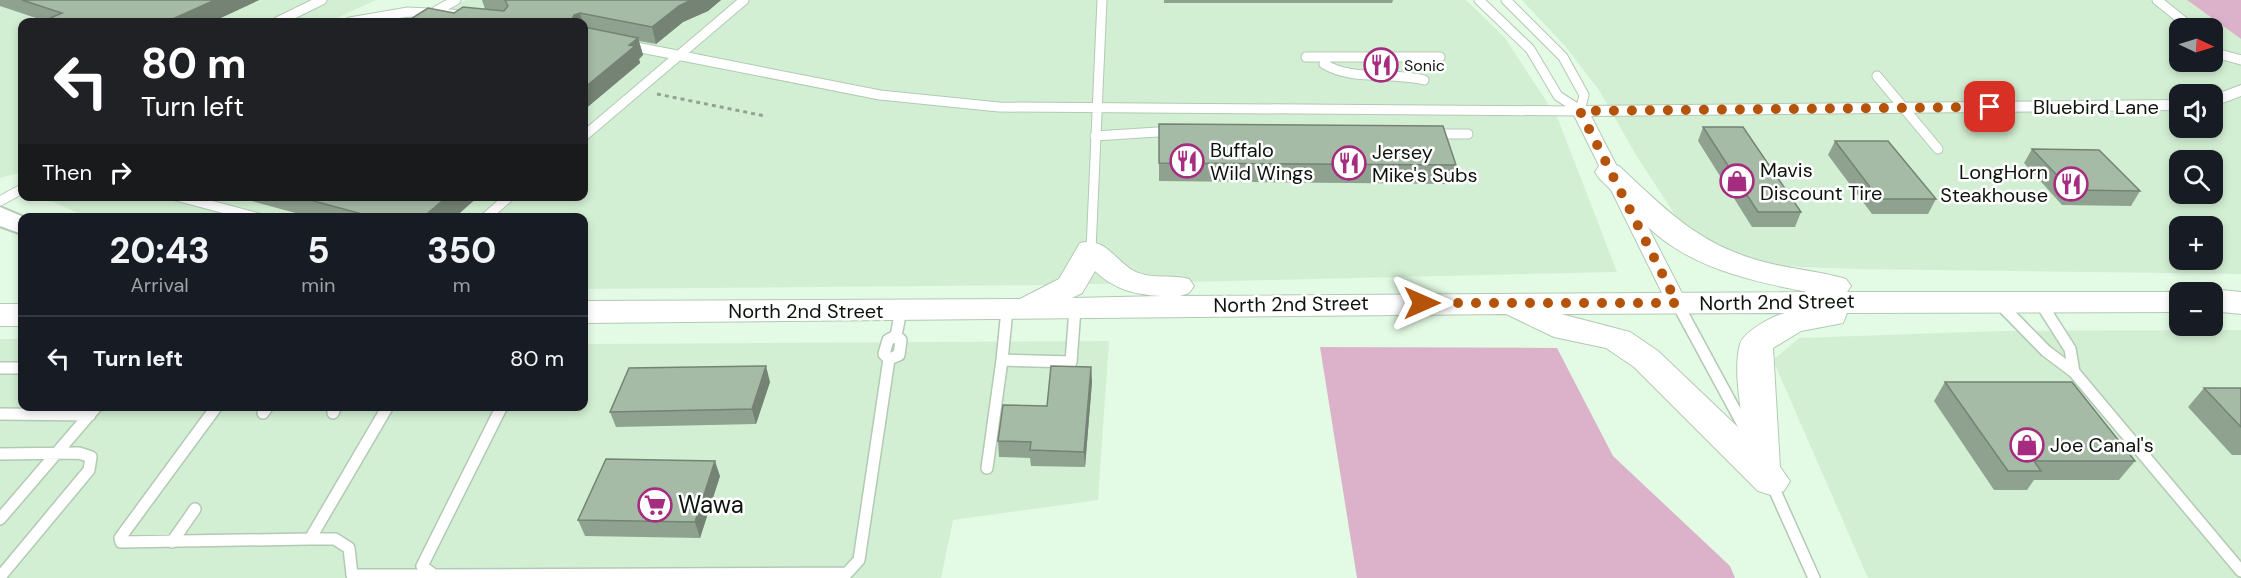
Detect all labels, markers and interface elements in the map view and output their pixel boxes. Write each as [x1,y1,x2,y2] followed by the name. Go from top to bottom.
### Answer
[2169,18,2223,72] north arrow
[2169,18,2223,336] map controls
[141,36,247,91] text: 80 m
[42,42,120,120] icon: left
[1363,47,1399,83] restaurant icon: Sonic
[1404,55,1445,76] place label: Sonic
[1964,81,2015,132] pin
[2169,84,2223,138] button: sound
[141,89,244,124] text: Turn left
[1973,90,2006,123] icon: arrive
[2033,94,2159,120] street label: Bluebird Lane
[1210,137,1313,186] place label: Buffalo Wild Wings
[1372,139,1478,188] place label: Jersey Mike's Subs
[1169,143,1205,179] restaurant icon: Buffalo Wild Wings
[1331,145,1367,181] restaurant icon: Jersey Mike's Subs
[2169,150,2223,204] button: search
[104,156,137,189] icon: right
[1760,157,1882,206] place label: Mavis Discount Tire
[42,158,92,187] text: Then
[1940,159,2048,208] place label: LongHorn Steakhouse
[1719,163,1755,199] shop icon: Mavis Discount Tire
[2053,166,2089,202] restaurant icon: LongHorn Steakhouse
[2169,216,2223,270] button: +
[110,227,210,274] text: 20:43
[307,227,330,274] text: 5
[427,227,496,274] text: 350
[1390,271,1454,335] position arrow
[131,272,189,298] text: Arrival
[301,272,335,298] text: min
[453,272,471,298] text: m
[2169,282,2223,336] button: −
[1699,288,1855,316] street label: North 2nd Street
[1213,290,1369,318] street label: North 2nd Street
[728,298,884,324] street label: North 2nd Street
[42,342,75,375] icon: left
[93,344,183,373] text: Turn left
[510,344,564,373] text: 80 m
[2009,427,2045,463] shop icon: Joe Canal's
[2050,432,2154,458] place label: Joe Canal's
[637,487,673,523] supermarket icon: Wawa
[678,489,744,520] place label: Wawa

